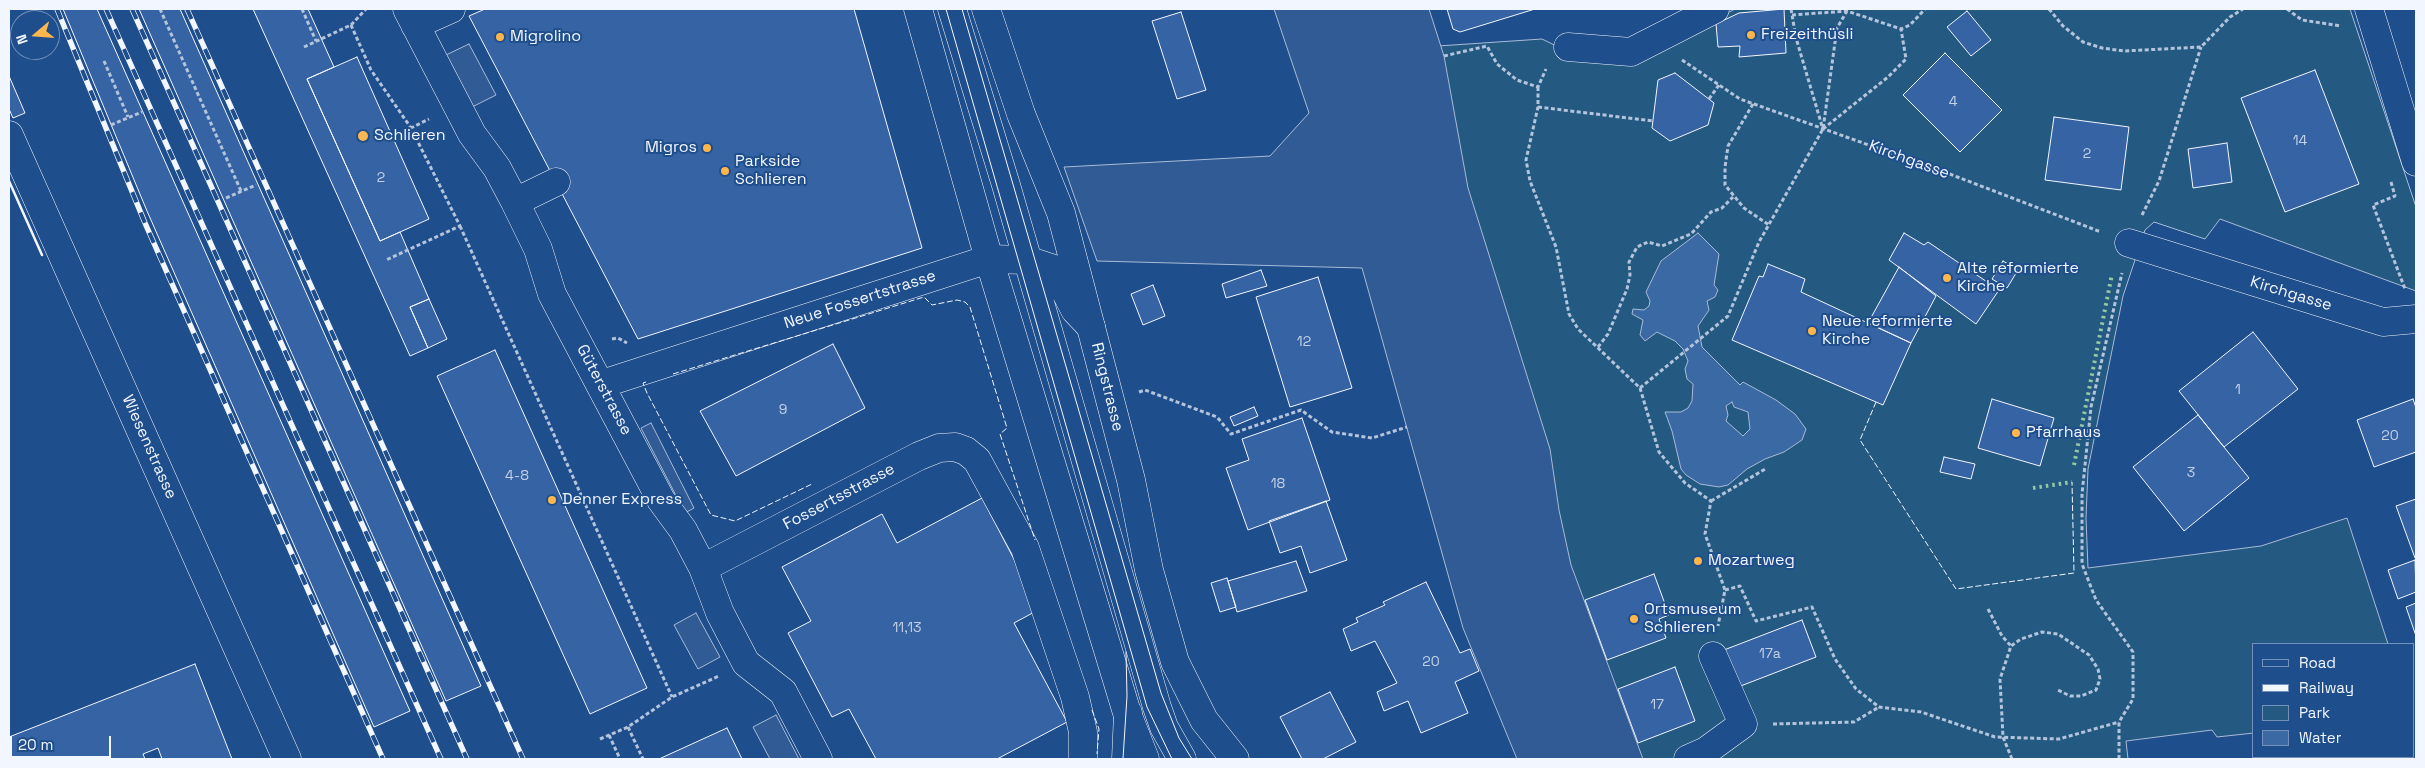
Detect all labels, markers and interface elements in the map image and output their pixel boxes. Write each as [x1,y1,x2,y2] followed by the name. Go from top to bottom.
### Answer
[10,10,60,60] north arrow
[1761,25,1853,45] place label: Freizeithüsli
[510,27,581,47] place label: Migrolino
[1745,29,1757,41] marker: Freizeithüsli
[494,31,506,43] marker: Migrolino
[12,32,32,47] text: N
[1949,94,1957,110] house number: 4
[374,126,446,146] place label: Schlieren
[356,129,370,143] marker: Schlieren
[2293,133,2307,149] house number: 14
[1866,137,1952,183] street label: Kirchgasse
[645,138,697,158] place label: Migros
[701,142,713,154] marker: Migros
[2083,146,2091,162] house number: 2
[735,152,807,190] place label: Parkside Schlieren
[719,165,731,177] marker: Parkside Schlieren
[377,170,385,186] house number: 2
[1957,259,2079,297] place label: Alte reformierte Kirche
[782,266,938,334] street label: Neue Fossertstrasse
[1941,272,1953,284] marker: Alte reformierte Kirche
[2248,272,2334,316] street label: Kirchgasse
[1822,312,1953,350] place label: Neue reformierte Kirche
[1806,325,1818,337] marker: Neue reformierte Kirche
[1297,334,1311,350] house number: 12
[1087,341,1127,433] street label: Ringstrasse
[572,342,636,438] street label: Güterstrasse
[2235,382,2241,398] house number: 1
[117,392,181,502] street label: Wiesenstrasse
[779,402,787,418] house number: 9
[2026,423,2101,443] place label: Pfarrhaus
[2010,427,2022,439] marker: Pfarrhaus
[2381,428,2399,444] house number: 20
[780,460,898,534] street label: Fossertsstrasse
[2187,465,2195,481] house number: 3
[505,468,529,484] house number: 4-8
[1271,476,1285,492] house number: 18
[562,490,682,510] place label: Denner Express
[546,494,558,506] marker: Denner Express
[1708,551,1795,571] place label: Mozartweg
[1692,555,1704,567] marker: Mozartweg
[1644,600,1741,638] place label: Ortsmuseum Schlieren
[1628,613,1640,625] marker: Ortsmuseum Schlieren
[893,620,921,636] house number: 11,13
[2252,643,2415,758] legend
[1759,646,1781,662] house number: 17a
[2299,653,2336,672] text: Road
[1422,654,1440,670] house number: 20
[2299,678,2354,697] text: Railway
[1650,697,1664,713] house number: 17
[2299,703,2330,722] text: Park
[12,726,114,758] scale bar
[2299,728,2341,747] text: Water
[18,735,53,754] text: 20 m

